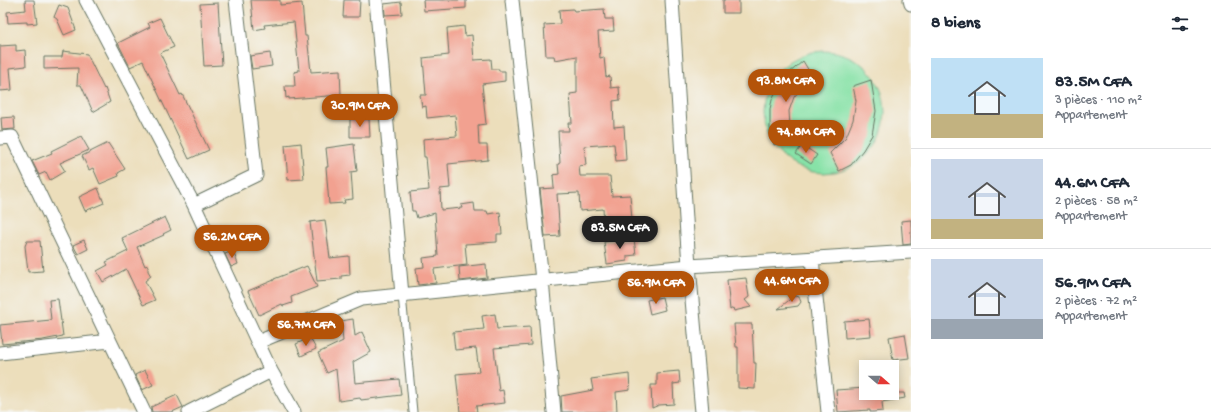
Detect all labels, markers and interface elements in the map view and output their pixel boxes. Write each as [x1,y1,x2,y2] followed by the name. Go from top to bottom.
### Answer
[1169,13,1191,35] icon: filters
[931,14,980,34] text: 8 biens
[740,69,832,103] pin: 93.8M CFA
[1055,73,1131,93] text: 83.5M CFA
[757,74,815,89] text: 93.8M CFA
[963,74,1011,122] icon: home
[1055,93,1142,108] text: 3 pièces · 110 m²
[314,94,406,128] pin: 30.9M CFA
[331,99,389,114] text: 30.9M CFA
[1055,108,1127,123] text: Appartement
[760,120,852,154] pin: 74.8M CFA
[777,125,835,140] text: 74.8M CFA
[1055,174,1129,194] text: 44.6M CFA
[963,175,1011,223] icon: home
[1055,194,1138,209] text: 2 pièces · 58 m²
[1055,209,1127,224] text: Appartement
[574,216,666,250] pin: 83.5M CFA
[591,221,649,236] text: 83.5M CFA
[186,225,278,259] pin: 56.2M CFA
[203,230,261,245] text: 56.2M CFA
[746,269,838,303] pin: 44.6M CFA
[610,271,702,305] pin: 56.9M CFA
[764,274,820,289] text: 44.6M CFA
[1055,274,1130,294] text: 56.9M CFA
[963,275,1011,323] icon: home
[627,276,685,291] text: 56.9M CFA
[1055,294,1137,309] text: 2 pièces · 72 m²
[1055,309,1127,324] text: Appartement
[260,313,352,347] pin: 56.7M CFA
[277,318,335,333] text: 56.7M CFA
[859,360,899,400] north arrow
[859,360,899,400] map controls

